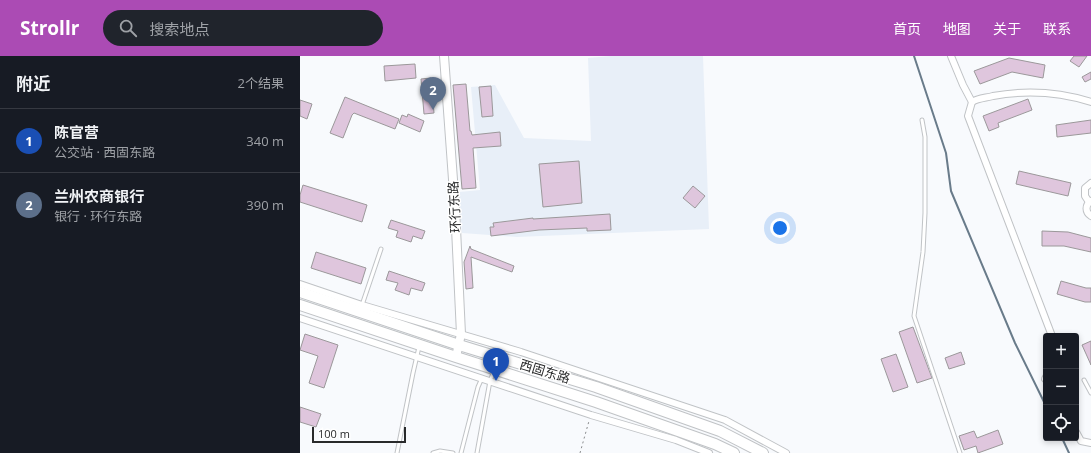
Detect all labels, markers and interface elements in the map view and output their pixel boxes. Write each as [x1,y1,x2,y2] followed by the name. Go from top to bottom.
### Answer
[103,10,383,46] search box
[20,15,79,41] text: Strollr
[117,17,139,39] icon: search
[149,19,209,39] text: 搜索地点
[893,19,921,38] text: 首页
[943,19,971,38] text: 地图
[993,19,1021,38] text: 关于
[1043,19,1071,38] text: 联系
[16,72,50,95] text: 附近
[238,74,284,92] text: 2个结果
[420,77,446,110] pin: 2
[54,122,99,142] text: 陈官营
[25,132,33,150] text: 1
[246,132,284,150] text: 340 m
[54,143,155,161] text: 公交站 · 西固东路
[444,181,464,233] street label: 环行东路
[54,186,144,206] text: 兰州农商银行
[25,196,33,214] text: 2
[246,196,284,214] text: 390 m
[54,207,142,225] text: 银行 · 环行东路
[770,218,790,238] your location
[1043,333,1079,441] map controls
[1043,333,1079,369] button: +
[483,348,509,381] pin: 1
[517,355,573,387] street label: 西固东路
[1043,369,1079,405] button: −
[1043,405,1079,441] button: locate
[312,425,406,444] scale bar
[318,426,350,441] text: 100 m

